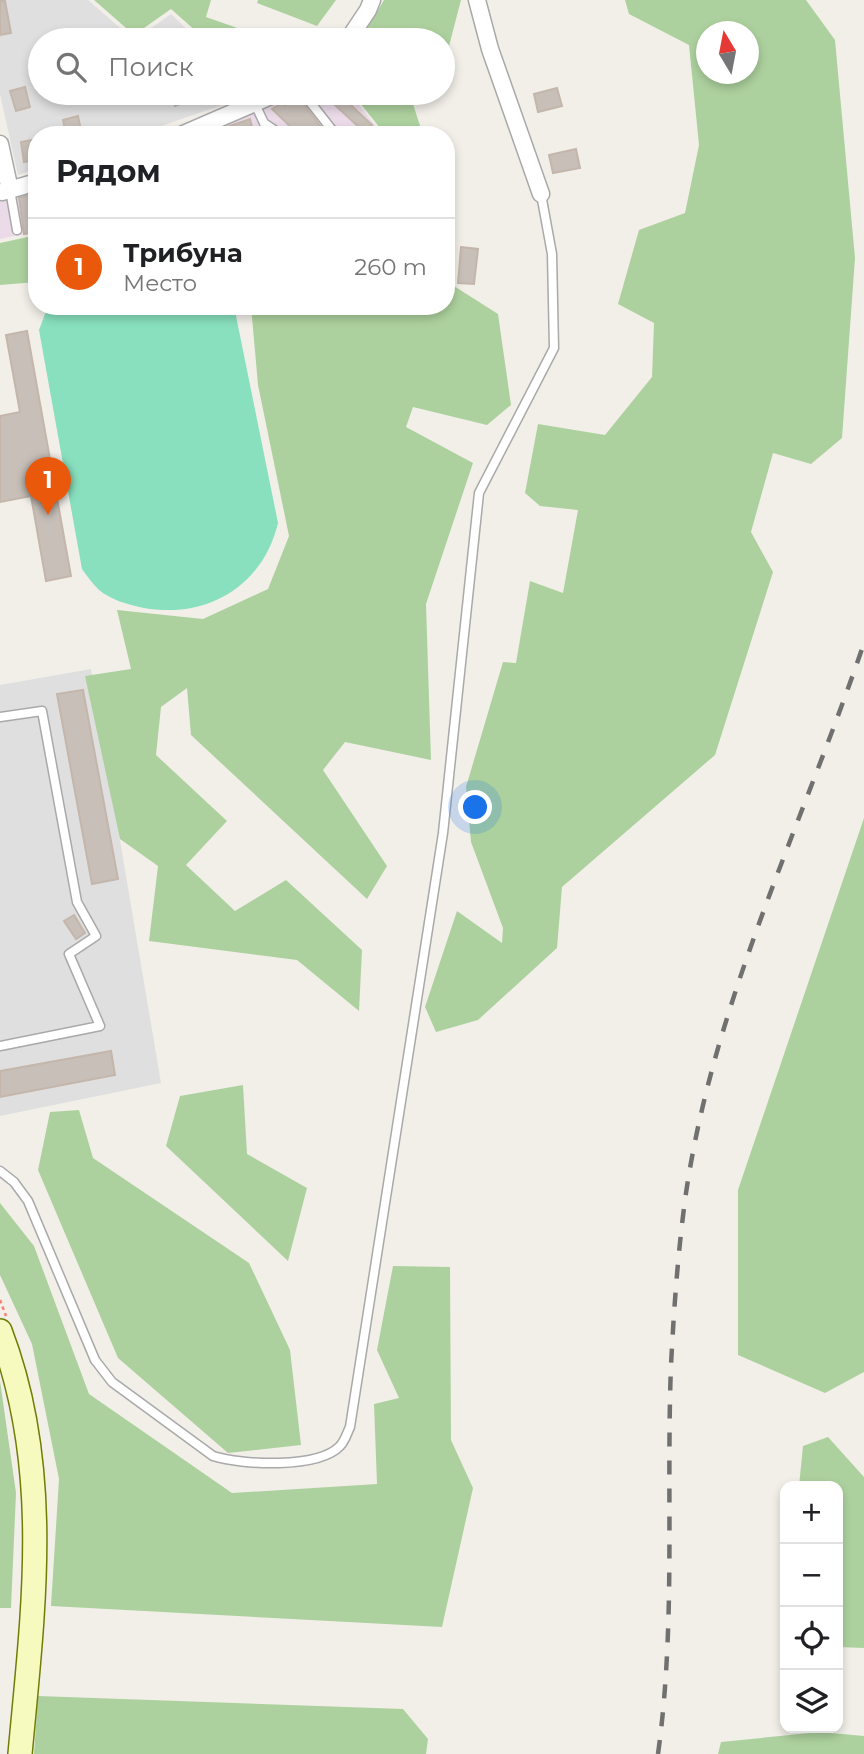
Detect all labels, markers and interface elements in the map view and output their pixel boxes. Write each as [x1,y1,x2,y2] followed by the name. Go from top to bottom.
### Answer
[696,21,759,84] north arrow
[28,28,455,105] search box
[52,48,90,86] icon: search
[108,51,194,83] text: Поиск
[56,153,161,190] text: Рядом
[123,237,243,269] text: Трибуна
[74,253,84,281] text: 1
[354,253,427,281] text: 260 m
[123,269,197,297] text: Место
[25,457,71,515] pin: 1
[458,790,492,824] your location
[780,1481,843,1733] map controls
[780,1481,843,1544] button: +
[780,1544,843,1607] button: −
[780,1607,843,1670] button: locate
[780,1670,843,1733] button: layers

